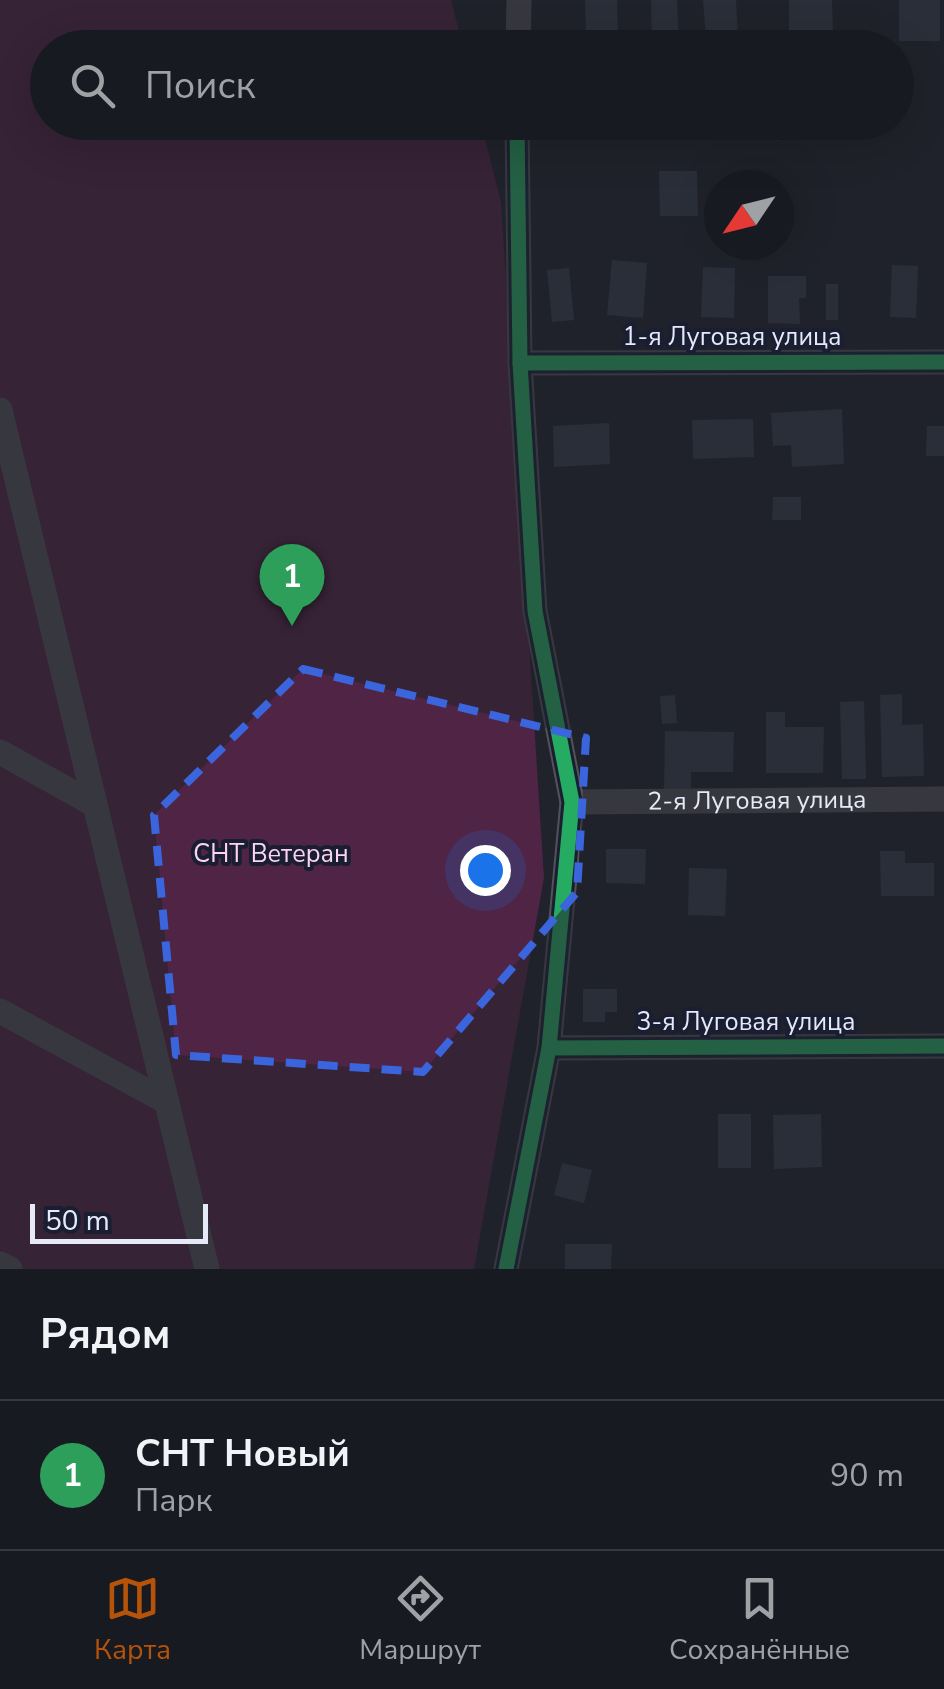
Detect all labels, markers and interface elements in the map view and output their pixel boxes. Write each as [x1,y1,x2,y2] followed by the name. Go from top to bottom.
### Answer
[30,30,914,140] search box
[65,58,120,113] icon: search
[145,60,255,111] text: Поиск
[704,170,794,260] north arrow
[623,320,841,354] street label: 1-я Луговая улица
[260,544,324,626] pin: 1
[647,783,867,818] street label: 2-я Луговая улица
[193,837,349,871] park label: СНТ Ветеран
[460,845,511,896] your location
[637,1005,855,1039] street label: 3-я Луговая улица
[30,1199,208,1244] scale bar
[45,1202,110,1240] text: 50 m
[40,1306,170,1363] text: Рядом
[135,1428,350,1479] text: СНТ Новый
[63,1454,82,1497] text: 1
[830,1454,904,1497] text: 90 m
[135,1479,212,1522] text: Парк
[94,1571,171,1669] tab: Карта
[359,1571,481,1669] tab: Маршрут
[669,1571,850,1669] tab: Сохранённые

